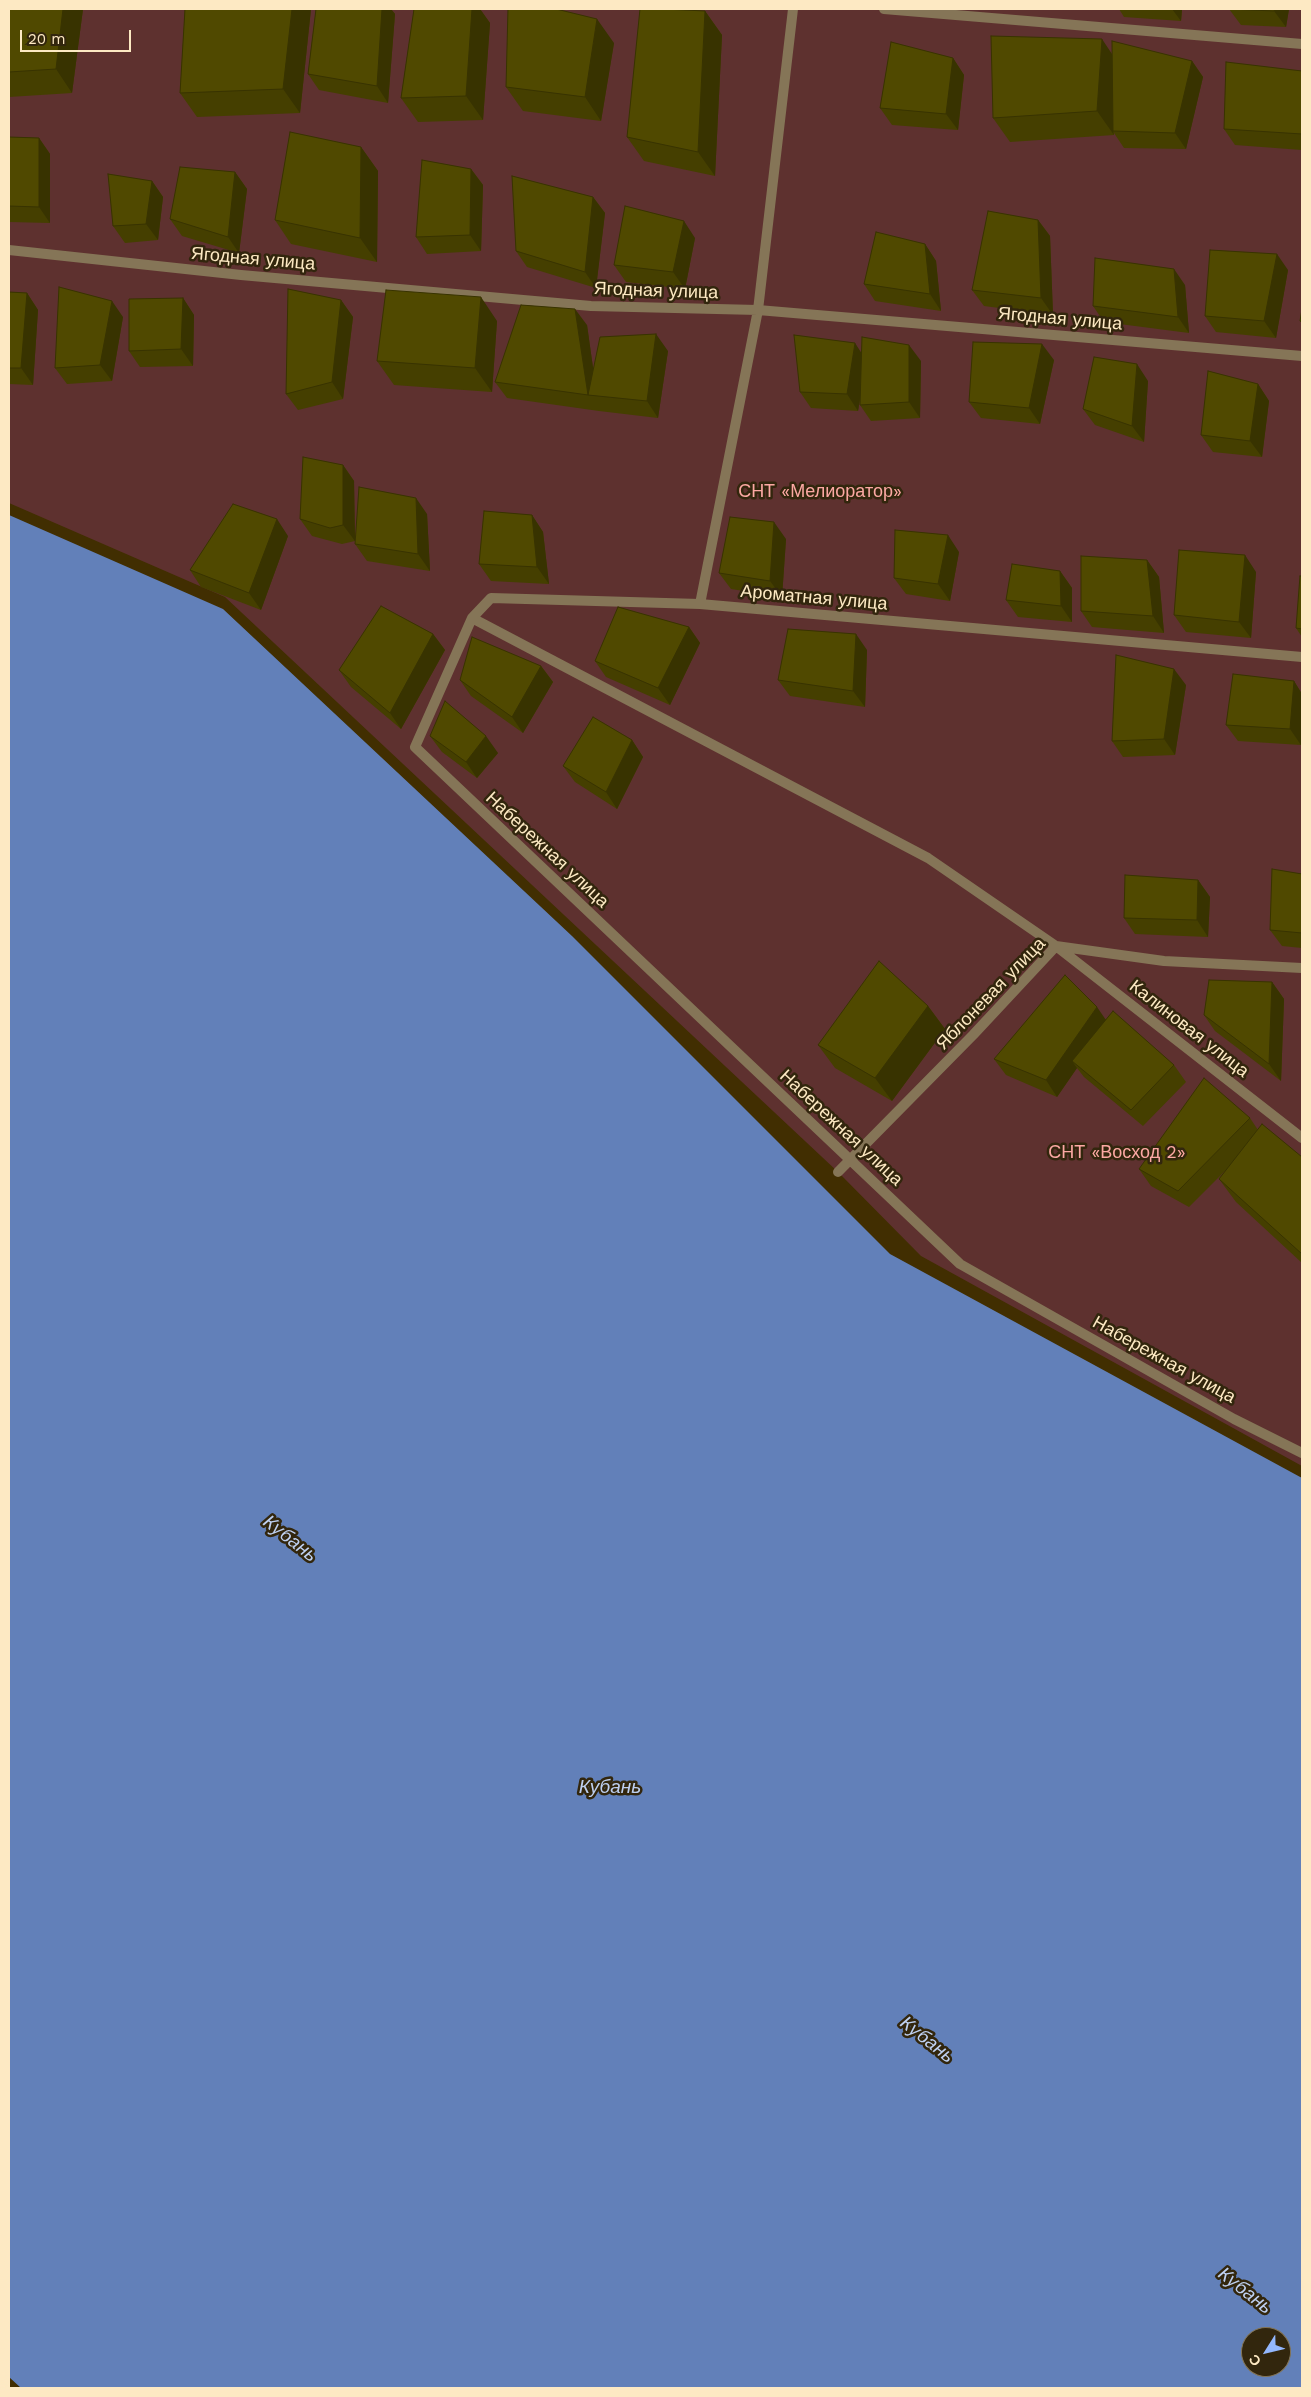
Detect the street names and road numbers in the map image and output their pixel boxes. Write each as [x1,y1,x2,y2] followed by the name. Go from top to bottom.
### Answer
[190,243,316,275] street label: Ягодная улица
[593,278,719,304] street label: Ягодная улица
[997,303,1123,335] street label: Ягодная улица
[740,581,888,615] street label: Ароматная улица
[481,787,613,913] street label: Набережная улица
[932,933,1050,1055] street label: Яблоневая улица
[1125,976,1253,1082] street label: Калиновая улица
[775,1065,907,1191] street label: Набережная улица
[1089,1312,1239,1408] street label: Набережная улица

